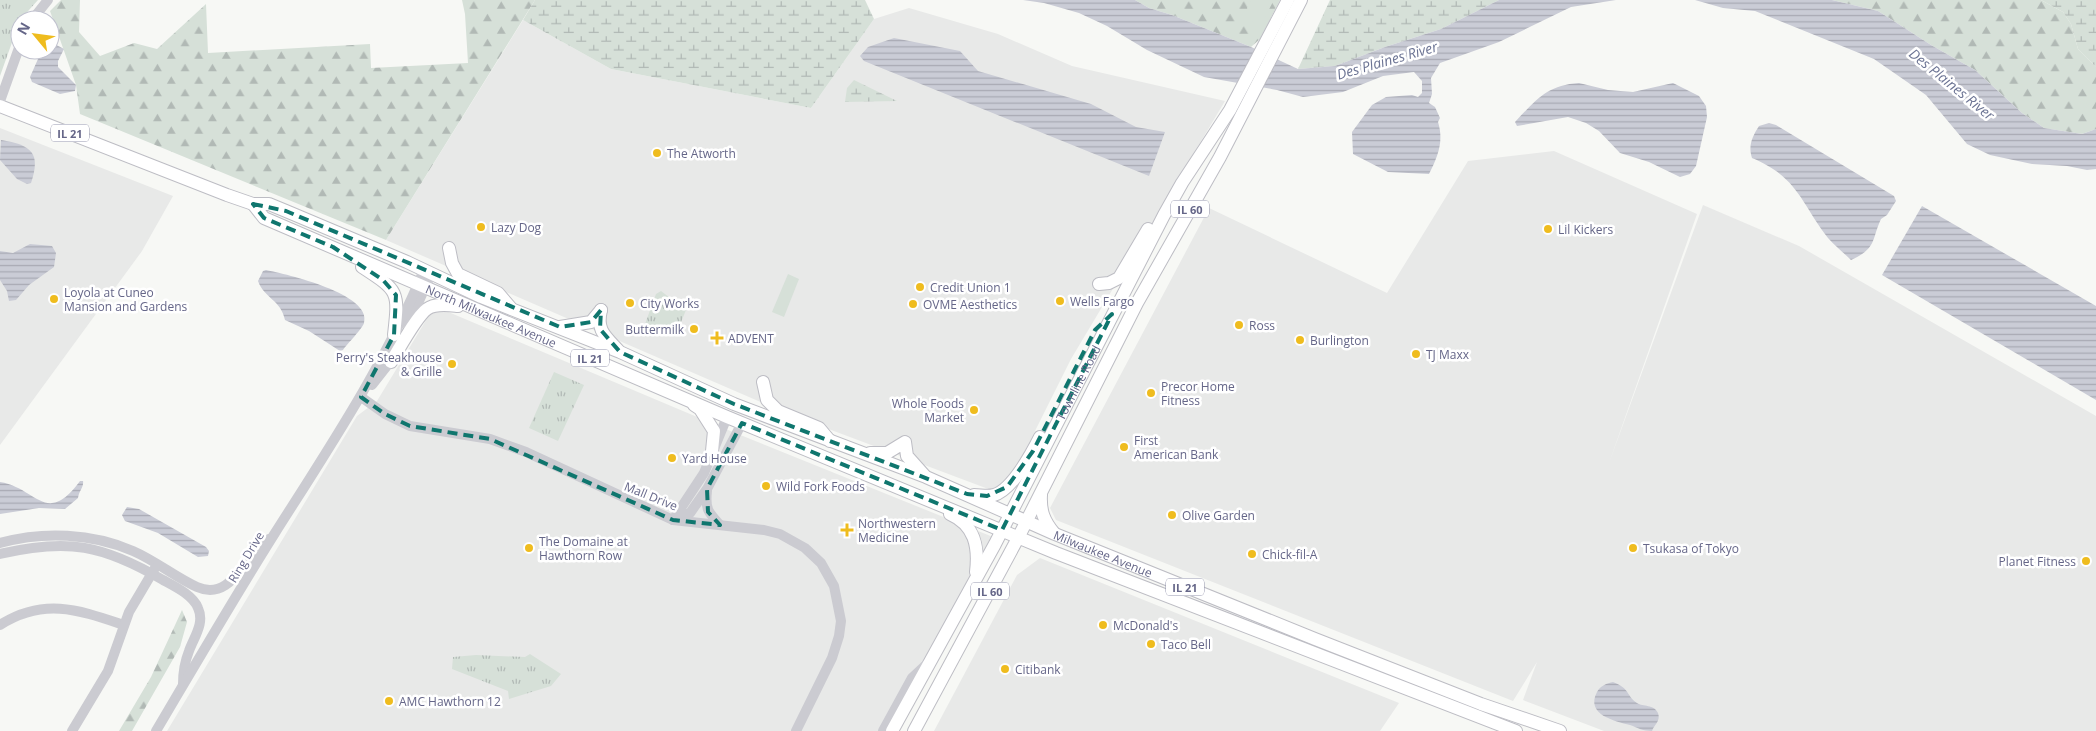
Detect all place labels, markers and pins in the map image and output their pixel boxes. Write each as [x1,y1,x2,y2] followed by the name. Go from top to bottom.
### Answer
[667,145,736,162] place label: The Atworth
[651,147,663,159] marker: The Atworth
[491,219,542,236] place label: Lazy Dog
[475,221,487,233] marker: Lazy Dog
[1558,221,1614,238] place label: Lil Kickers
[1542,223,1554,235] marker: Lil Kickers
[930,279,1011,296] place label: Credit Union 1
[914,281,926,293] marker: Credit Union 1
[64,284,187,315] place label: Loyola at Cuneo Mansion and Gardens
[48,293,60,305] marker: Loyola at Cuneo Mansion and Gardens
[1070,293,1134,310] place label: Wells Fargo
[640,295,700,312] place label: City Works
[1054,295,1066,307] marker: Wells Fargo
[923,296,1018,313] place label: OVME Aesthetics
[624,297,636,309] marker: City Works
[907,298,919,310] marker: OVME Aesthetics
[1249,317,1275,334] place label: Ross
[1233,319,1245,331] marker: Ross
[625,321,685,338] place label: Buttermilk
[688,323,700,335] marker: Buttermilk
[728,330,774,347] place label: ADVENT
[710,331,724,345] marker: ADVENT
[1310,332,1369,349] place label: Burlington
[1294,334,1306,346] marker: Burlington
[1426,346,1470,363] place label: TJ Maxx
[1410,348,1422,360] marker: TJ Maxx
[336,349,442,380] place label: Perry's Steakhouse & Grille
[446,358,458,370] marker: Perry's Steakhouse & Grille
[1161,378,1235,409] place label: Precor Home Fitness
[1145,387,1157,399] marker: Precor Home Fitness
[892,395,964,426] place label: Whole Foods Market
[968,404,980,416] marker: Whole Foods Market
[1134,432,1219,463] place label: First American Bank
[1118,441,1130,453] marker: First American Bank
[682,450,747,467] place label: Yard House
[666,452,678,464] marker: Yard House
[776,478,865,495] place label: Wild Fork Foods
[760,480,772,492] marker: Wild Fork Foods
[1182,507,1255,524] place label: Olive Garden
[1166,509,1178,521] marker: Olive Garden
[858,515,936,546] place label: Northwestern Medicine
[840,523,854,537] marker: Northwestern Medicine
[539,533,628,564] place label: The Domaine at Hawthorn Row
[1643,540,1739,557] place label: Tsukasa of Tokyo
[523,542,535,554] marker: The Domaine at Hawthorn Row
[1627,542,1639,554] marker: Tsukasa of Tokyo
[1262,546,1318,563] place label: Chick-fil-A
[1246,548,1258,560] marker: Chick-fil-A
[1999,553,2076,570] place label: Planet Fitness
[2080,555,2092,567] marker: Planet Fitness
[1113,617,1178,634] place label: McDonald's
[1097,619,1109,631] marker: McDonald's
[1161,636,1211,653] place label: Taco Bell
[1145,638,1157,650] marker: Taco Bell
[1015,661,1061,678] place label: Citibank
[999,663,1011,675] marker: Citibank
[399,693,501,710] place label: AMC Hawthorn 12
[383,695,395,707] marker: AMC Hawthorn 12

